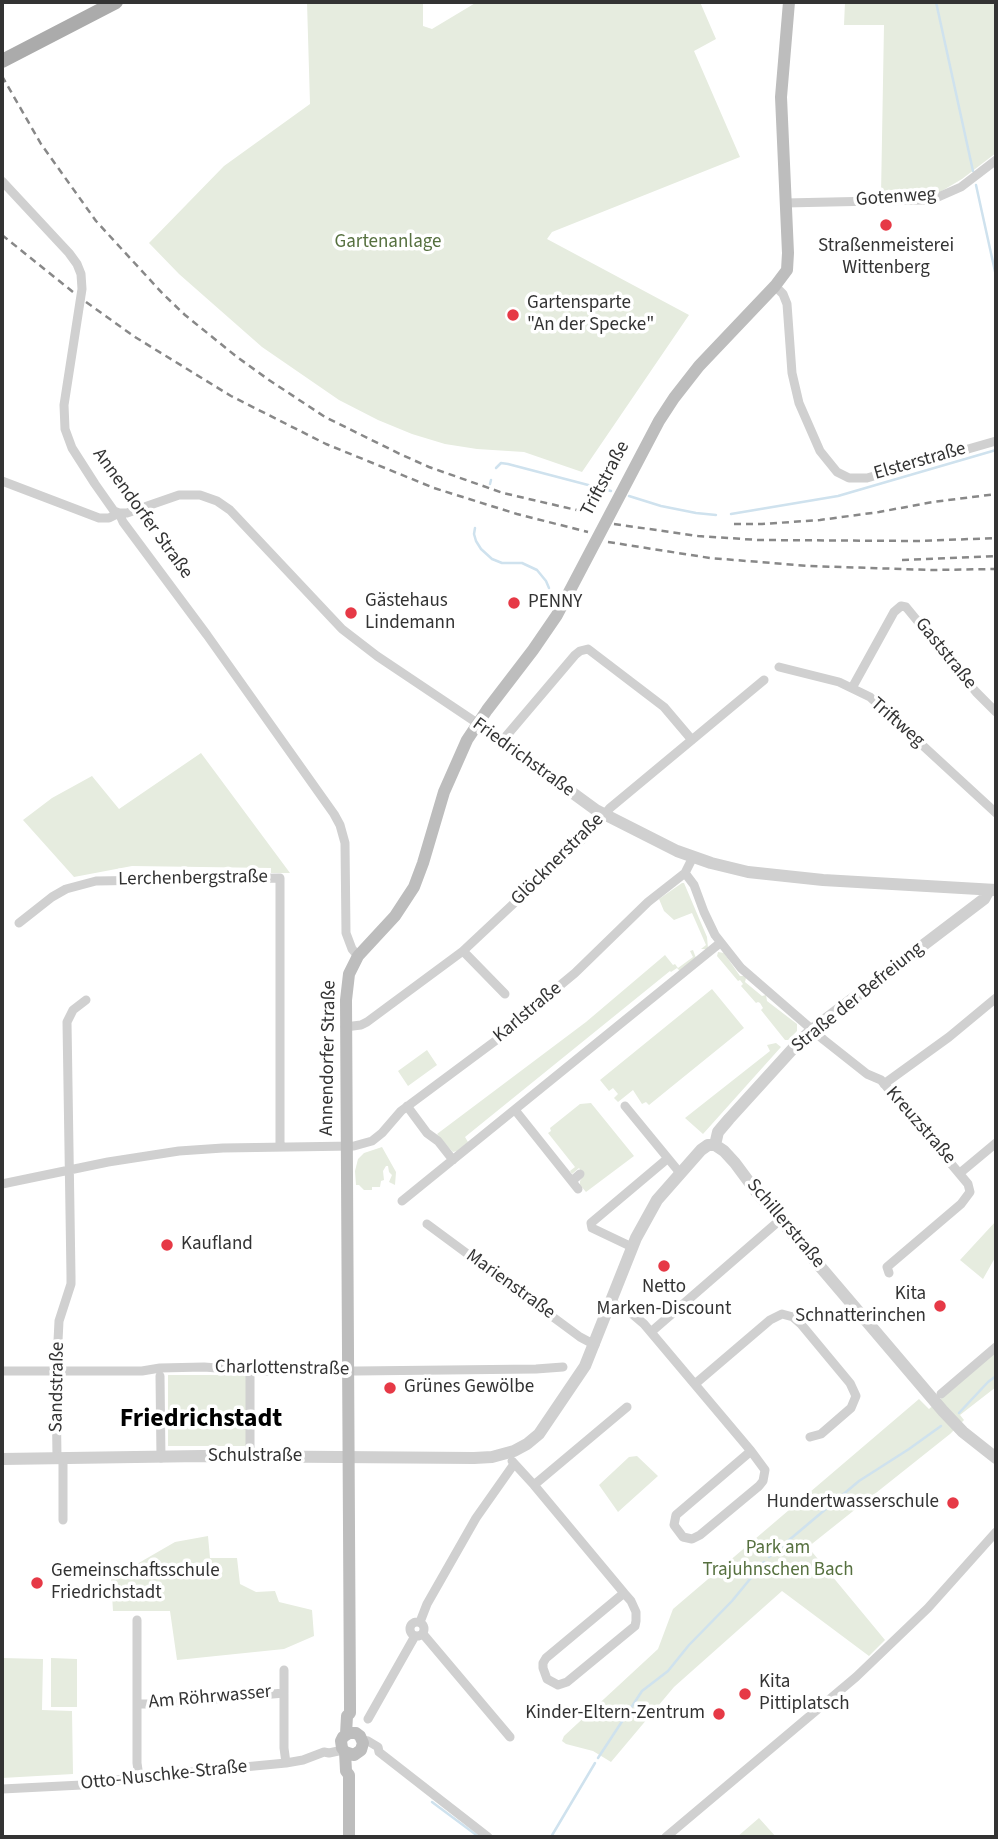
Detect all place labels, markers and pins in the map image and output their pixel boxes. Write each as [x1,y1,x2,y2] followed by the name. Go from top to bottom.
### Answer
[878,217,894,233] marker: Straßenmeisterei Wittenberg
[818,236,954,280] place label: Straßenmeisterei Wittenberg
[527,293,654,337] place label: Gartensparte "An der Specke"
[505,307,521,323] marker: Gartensparte "An der Specke"
[365,591,455,635] place label: Gästehaus Lindemann
[528,592,582,614] place label: PENNY
[506,595,522,611] marker: PENNY
[343,605,359,621] marker: Gästehaus Lindemann
[181,1234,253,1256] place label: Kaufland
[159,1237,175,1253] marker: Kaufland
[656,1258,672,1274] marker: Netto Marken-Discount
[597,1277,731,1321] place label: Netto Marken-Discount
[795,1284,926,1328] place label: Kita Schnatterinchen
[932,1298,948,1314] marker: Kita Schnatterinchen
[404,1377,534,1399] place label: Grünes Gewölbe
[382,1380,398,1396] marker: Grünes Gewölbe
[766,1492,939,1514] place label: Hundertwasserschule
[945,1495,961,1511] marker: Hundertwasserschule
[51,1561,220,1605] place label: Gemeinschaftsschule Friedrichstadt
[29,1575,45,1591] marker: Gemeinschaftsschule Friedrichstadt
[759,1672,849,1716] place label: Kita Pittiplatsch
[737,1686,753,1702] marker: Kita Pittiplatsch
[525,1703,705,1725] place label: Kinder-Eltern-Zentrum
[711,1706,727,1722] marker: Kinder-Eltern-Zentrum

